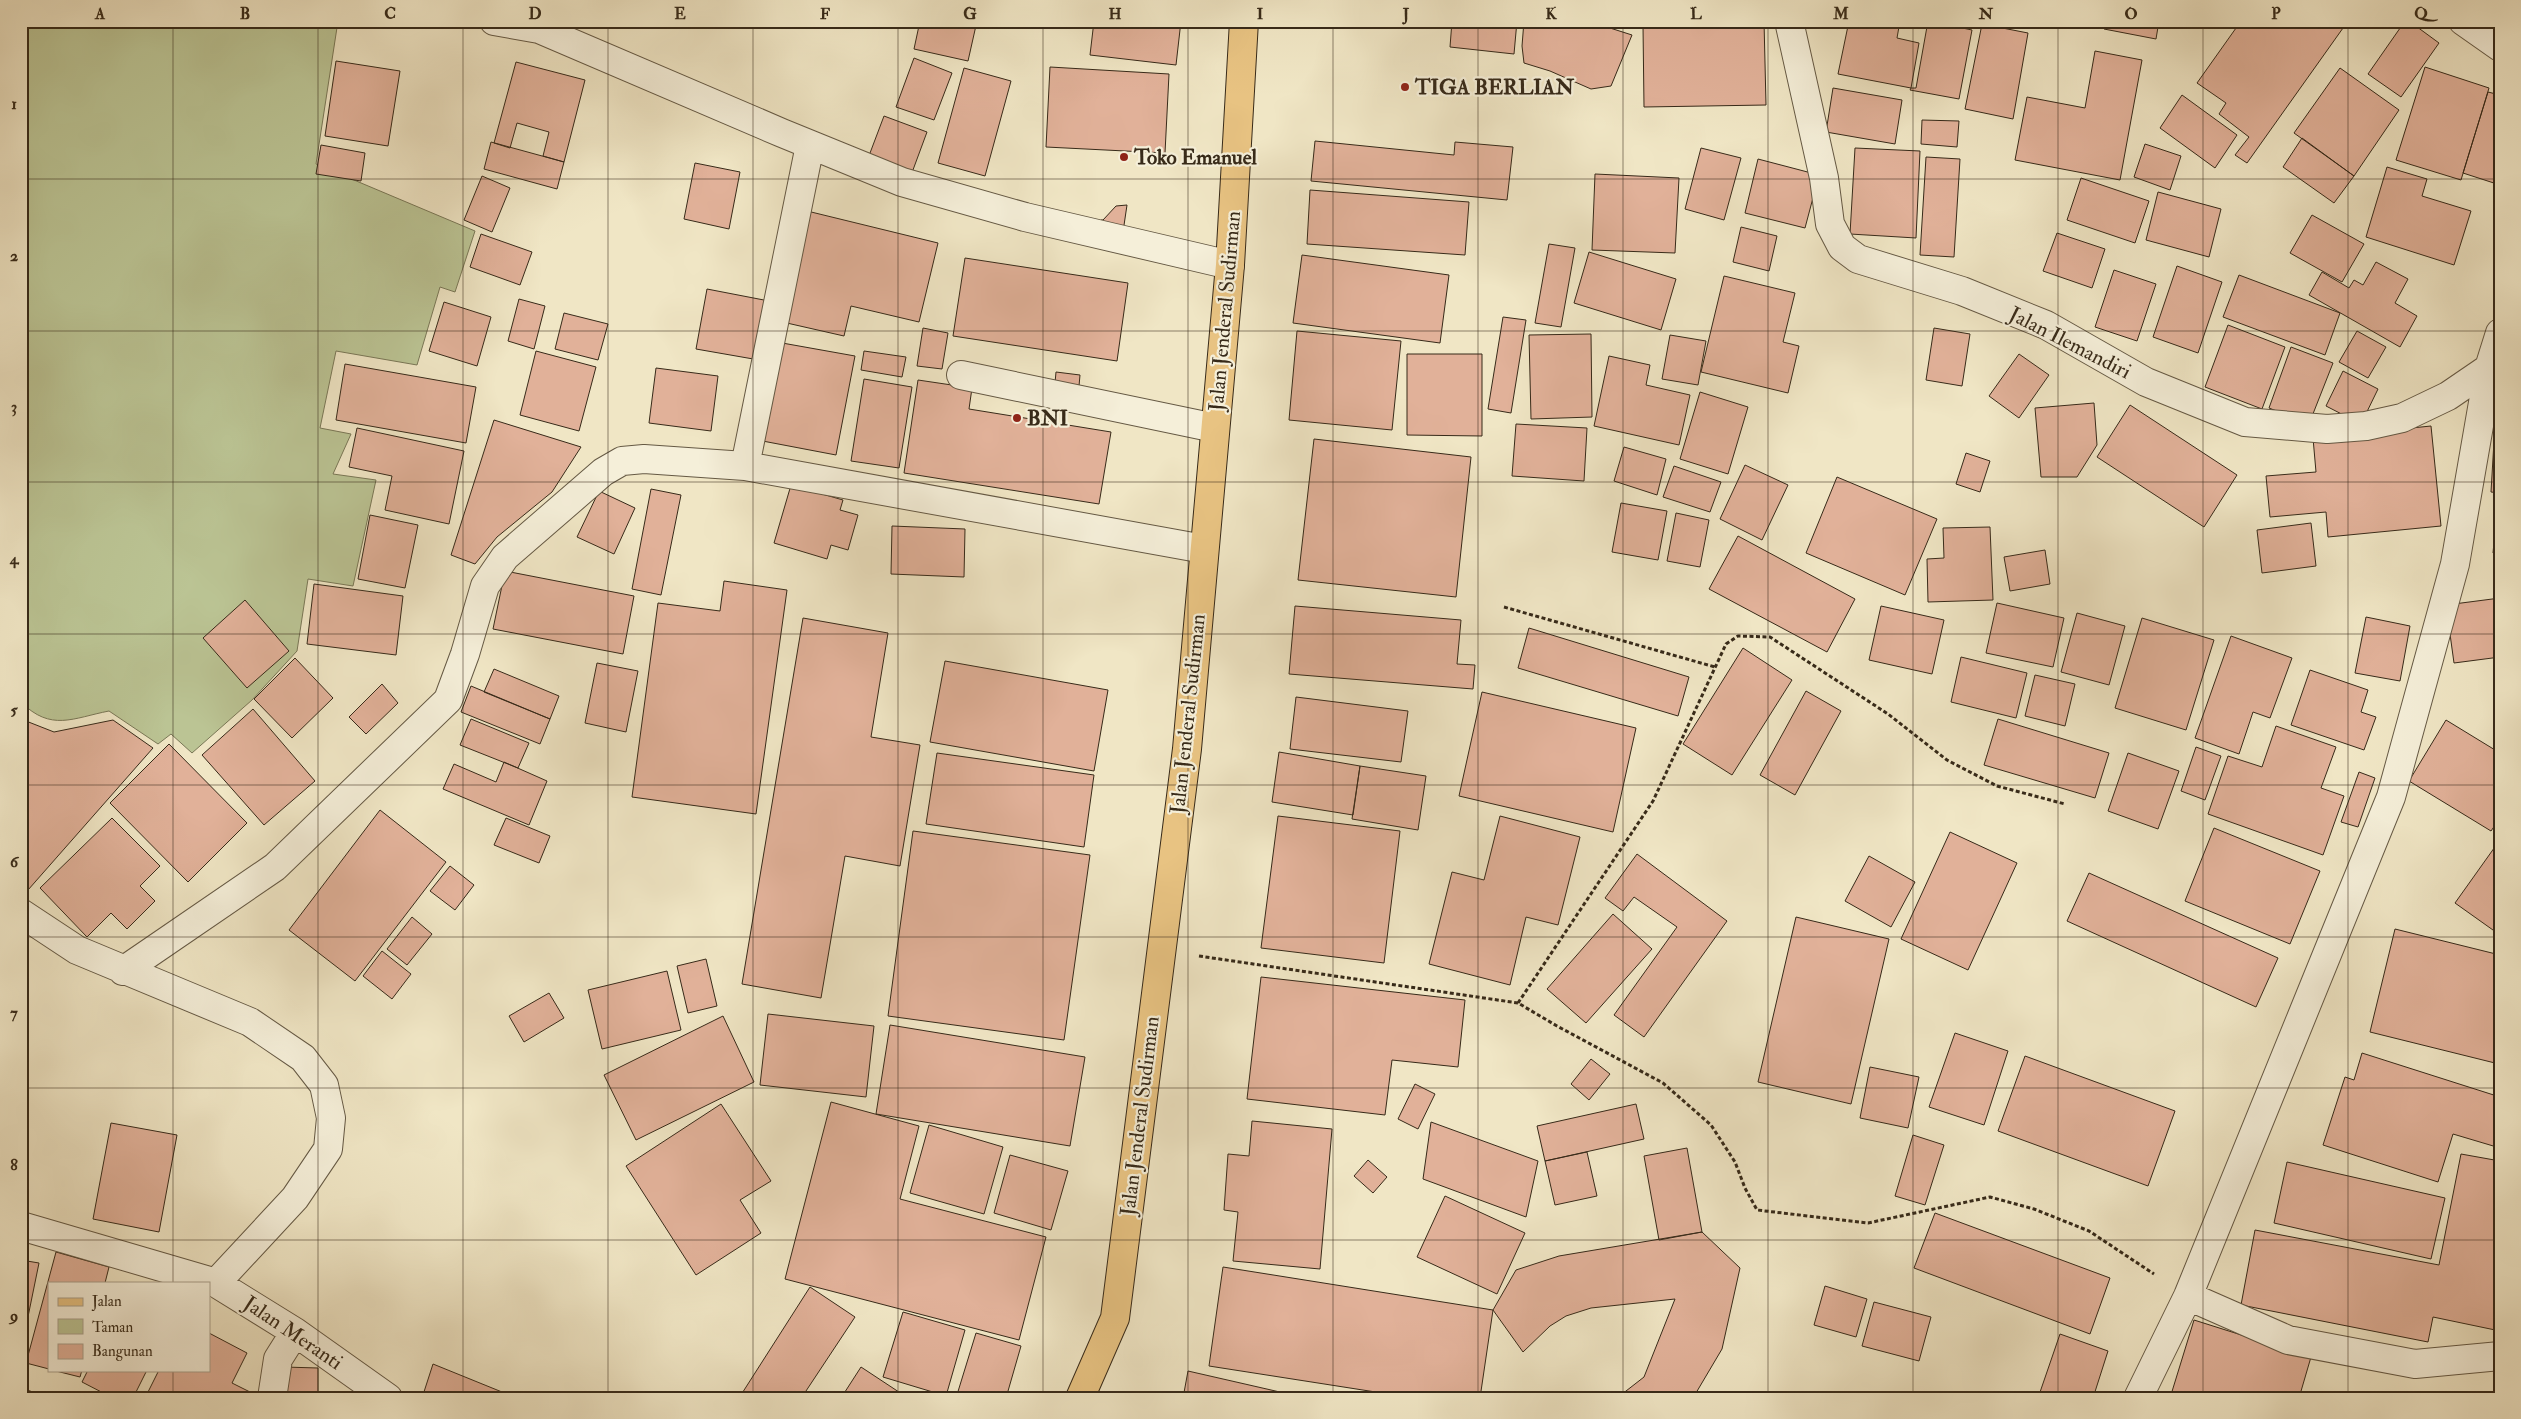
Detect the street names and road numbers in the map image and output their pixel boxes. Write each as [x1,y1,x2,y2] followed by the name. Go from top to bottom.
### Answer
[1203,210,1247,413] street label: Jalan Jenderal Sudirman
[2003,300,2136,386] street label: Jalan Ilemandiri
[1164,612,1212,816] street label: Jalan Jenderal Sudirman
[1114,1014,1166,1218] street label: Jalan Jenderal Sudirman
[237,1289,348,1376] street label: Jalan Meranti

